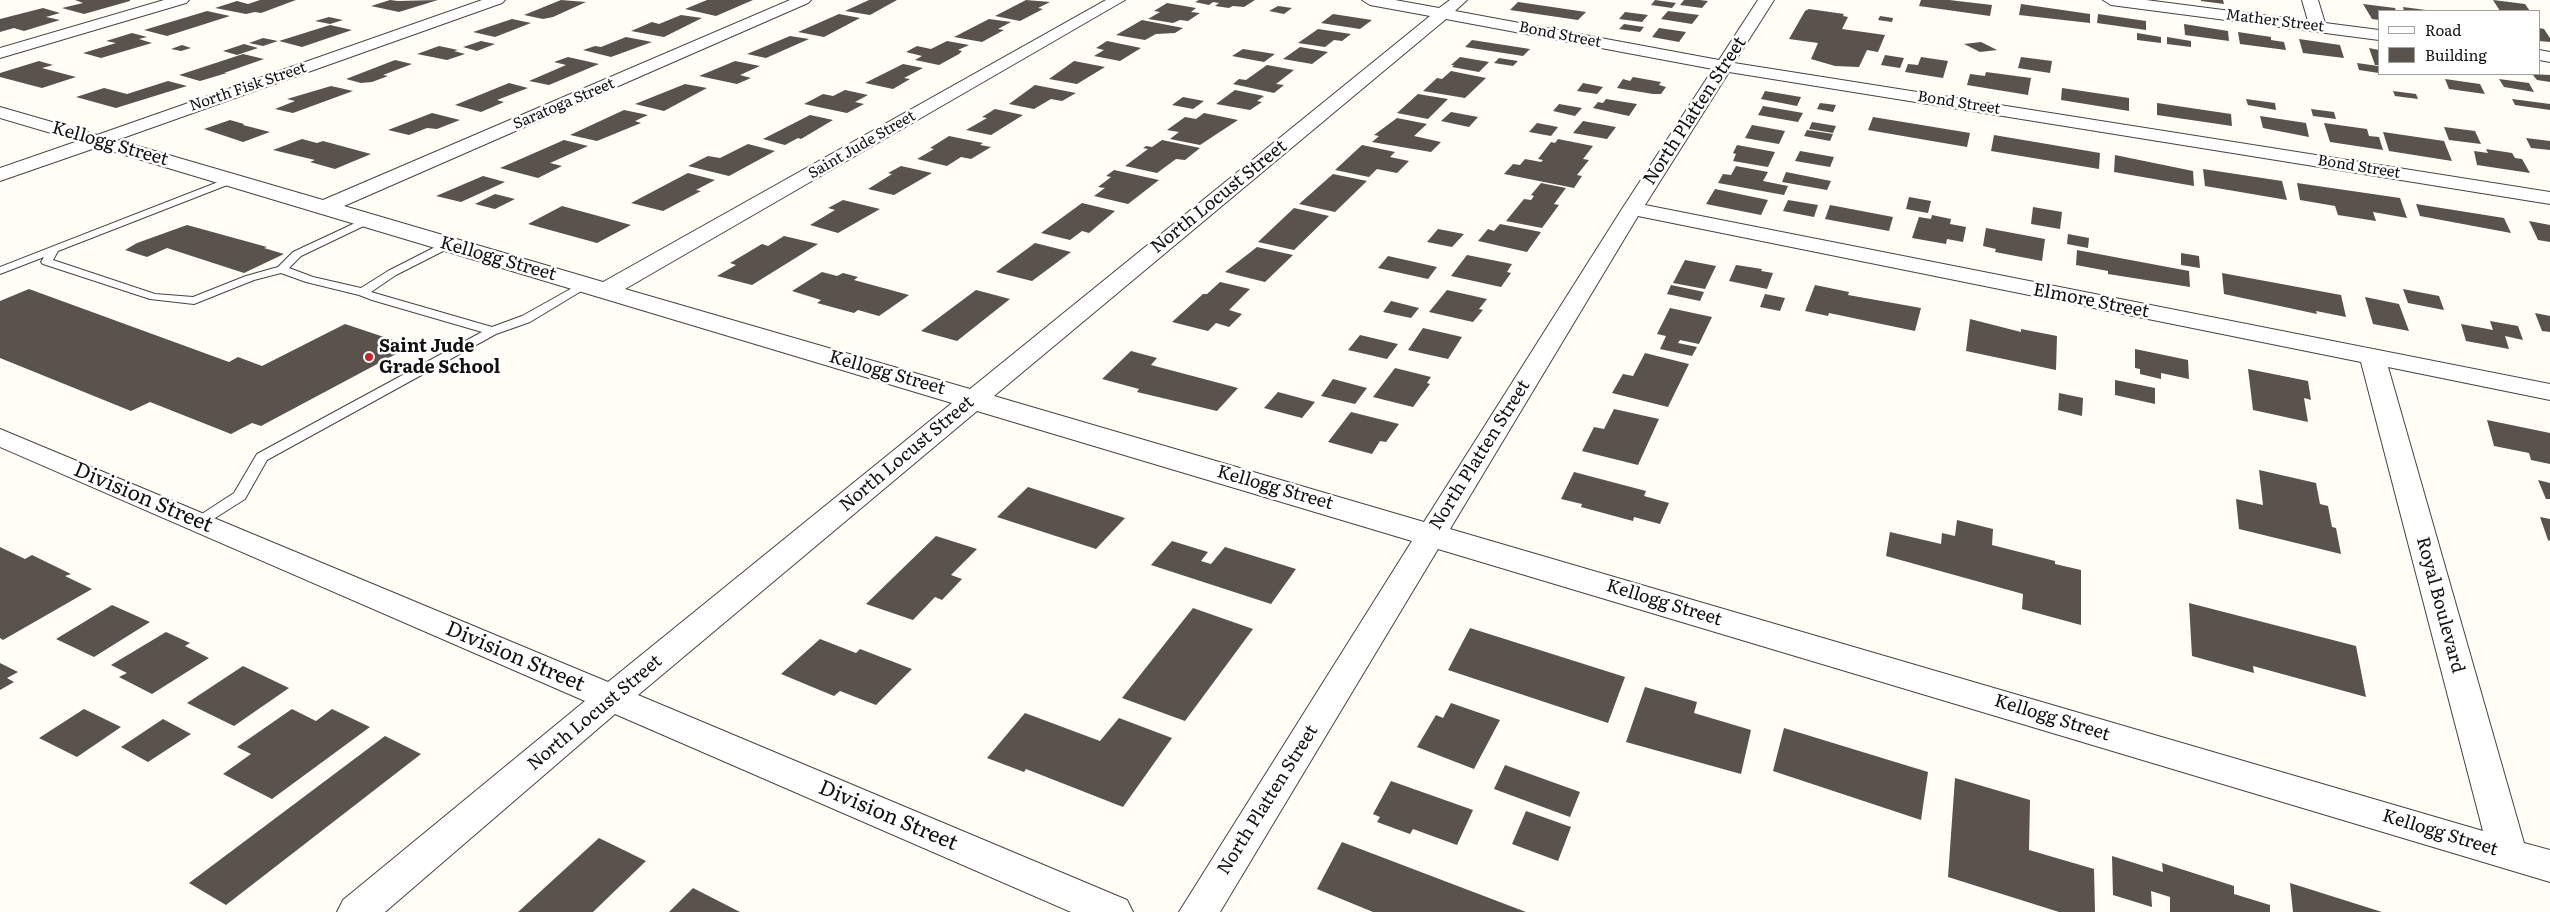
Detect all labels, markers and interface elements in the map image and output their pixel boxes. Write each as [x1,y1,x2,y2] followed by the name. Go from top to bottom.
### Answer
[2225,6,2325,36] street label: Mather Street
[2378,10,2540,75] legend
[1517,18,1603,52] street label: Bond Street
[2425,18,2461,41] text: Road
[1639,33,1751,189] street label: North Platten Street
[2425,43,2487,66] text: Building
[187,59,309,115] street label: North Fisk Street
[511,75,617,133] street label: Saratoga Street
[1916,88,2002,118] street label: Bond Street
[805,107,919,183] street label: Saint Jude Street
[49,117,171,171] street label: Kellogg Street
[1147,136,1291,258] street label: North Locust Street
[2316,152,2402,182] street label: Bond Street
[437,232,559,286] street label: Kellogg Street
[2031,279,2151,323] street label: Elmore Street
[379,336,500,378] place label: Saint Jude Grade School
[826,346,948,400] street label: Kellogg Street
[363,351,375,363] marker: Saint Jude Grade School
[1425,376,1535,534] street label: North Platten Street
[836,392,978,516] street label: North Locust Street
[70,457,216,539] street label: Division Street
[1214,461,1336,515] street label: Kellogg Street
[2411,535,2469,675] street label: Royal Boulevard
[1604,575,1724,631] street label: Kellogg Street
[442,616,588,698] street label: Division Street
[524,651,666,775] street label: North Locust Street
[1992,690,2112,746] street label: Kellogg Street
[1213,721,1323,879] street label: North Platten Street
[815,775,961,857] street label: Division Street
[2380,805,2500,861] street label: Kellogg Street

